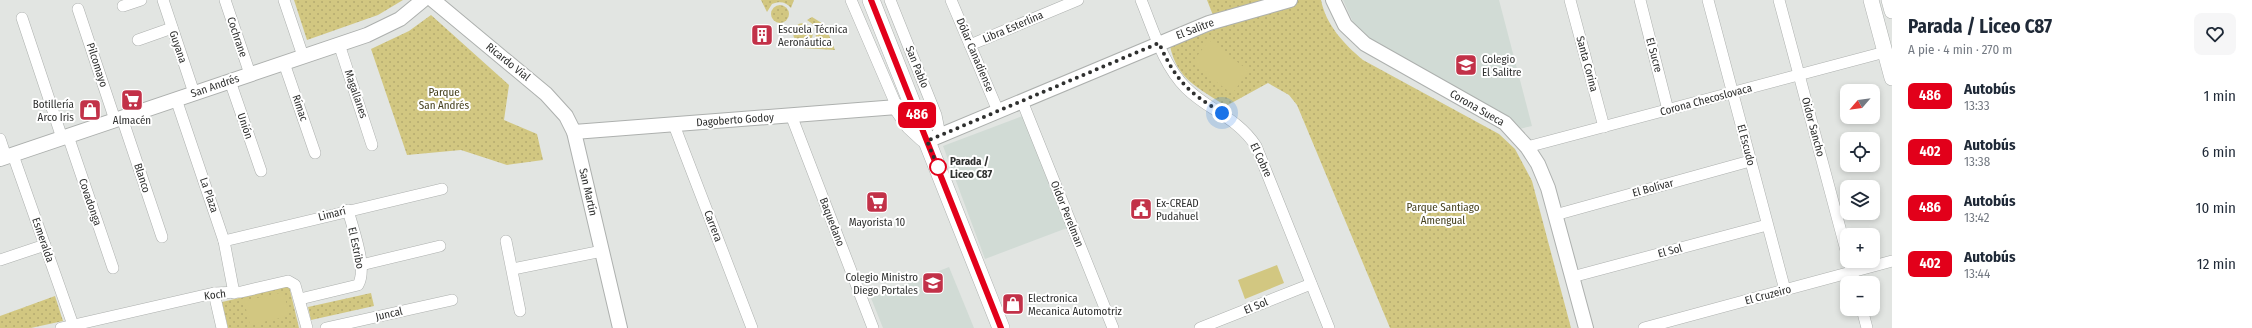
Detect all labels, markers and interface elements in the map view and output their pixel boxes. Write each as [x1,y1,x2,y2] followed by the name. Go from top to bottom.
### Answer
[981,8,1045,46] street label: Libra Esterlina
[2194,13,2236,55] button: heart
[224,15,250,59] street label: Cochrane
[1908,15,2052,38] text: Parada / Liceo C87
[954,16,996,94] street label: Dólar Canadiense
[1174,16,1216,42] street label: El Salitre
[749,22,775,48] building icon: Escuela Técnica Aeronáutica
[778,23,848,49] place label: Escuela Técnica Aeronáutica
[166,29,190,65] street label: Guyana
[1573,35,1601,93] street label: Santa Corina
[1643,36,1665,74] street label: El Sucre
[483,40,533,84] street label: Ricardo Vial
[84,41,110,89] street label: Pilcomayo
[1908,42,2012,57] text: A pie · 4 min · 270 m
[903,44,931,90] street label: San Pablo
[1453,52,1479,78] school or university icon: Colegio El Salitre
[1482,53,1522,79] place label: Colegio El Salitre
[342,68,370,120] street label: Magallanes
[189,72,241,100] street label: San Andrés
[1964,80,2015,98] text: Autobús
[1659,81,1753,119] street label: Corona Checoslovaca
[1840,84,1880,124] north arrow
[1840,84,1880,316] map controls
[419,86,469,112] park label: Parque San Andrés
[119,87,145,113] supermarket icon: Almacén
[1447,87,1507,129] street label: Corona Sueca
[1919,87,1941,104] text: 486
[2203,87,2236,105] text: 1 min
[289,93,311,123] street label: Rímac
[1799,96,1827,158] street label: Oidor Sancho
[77,97,103,123] shop icon: Botillería Arco Iris
[33,98,74,124] place label: Botillería Arco Iris
[1964,98,1990,113] text: 13:33
[894,102,940,128] line badge: 486
[1212,103,1232,123] your location
[906,106,928,123] text: 486
[235,111,255,141] street label: Unión
[696,111,774,129] street label: Dagoberto Godoy
[113,114,151,127] place label: Almacén
[1734,123,1758,167] street label: El Escudo
[1840,132,1880,172] button: locate
[1964,136,2015,154] text: Autobús
[1247,141,1275,179] street label: El Cobre
[1919,143,1941,160] text: 402
[2202,143,2236,161] text: 6 min
[1964,154,1990,169] text: 13:38
[950,155,992,181] place label: Parada / Liceo C87
[929,158,947,176] marker: Parada / Liceo C87
[131,162,153,195] street label: Blanco
[576,167,600,217] street label: San Martín
[197,176,221,214] street label: La Plaza
[1631,176,1675,200] street label: El Bolívar
[76,177,104,227] street label: Covadonga
[1048,179,1086,249] street label: Oidor Perelman
[1840,180,1880,220] button: layers
[864,189,890,215] supermarket icon: Mayorista 10
[1964,192,2015,210] text: Autobús
[817,196,847,249] street label: Baquedano
[1128,196,1154,222] public building icon: Ex-CREAD Pudahuel
[1156,197,1199,223] place label: Ex-CREAD Pudahuel
[1919,199,1941,216] text: 486
[2196,199,2236,217] text: 10 min
[1407,201,1480,227] park label: Parque Santiago Amengual
[317,204,347,224] street label: Limarí
[701,208,725,244] street label: Carrera
[1964,210,1989,225] text: 13:42
[29,216,57,264] street label: Esmeralda
[849,216,906,229] place label: Mayorista 10
[345,226,367,270] street label: El Estribo
[1840,228,1880,268] button: +
[1656,241,1684,260] street label: El Sol
[1964,248,2015,266] text: Autobús
[1919,255,1941,272] text: 402
[2197,255,2236,273] text: 12 min
[1964,266,1990,281] text: 13:44
[920,270,946,296] school or university icon: Colegio Ministro Diego Portales
[845,271,918,297] place label: Colegio Ministro Diego Portales
[1840,276,1880,316] button: −
[1743,283,1793,307] street label: El Cruzeiro
[203,287,227,303] street label: Koch
[1000,291,1026,317] shop icon: Electronica Mecanica Automotriz
[1028,292,1123,318] place label: Electronica Mecanica Automotriz
[1242,295,1270,317] street label: El Sol
[374,305,404,323] street label: Juncal

